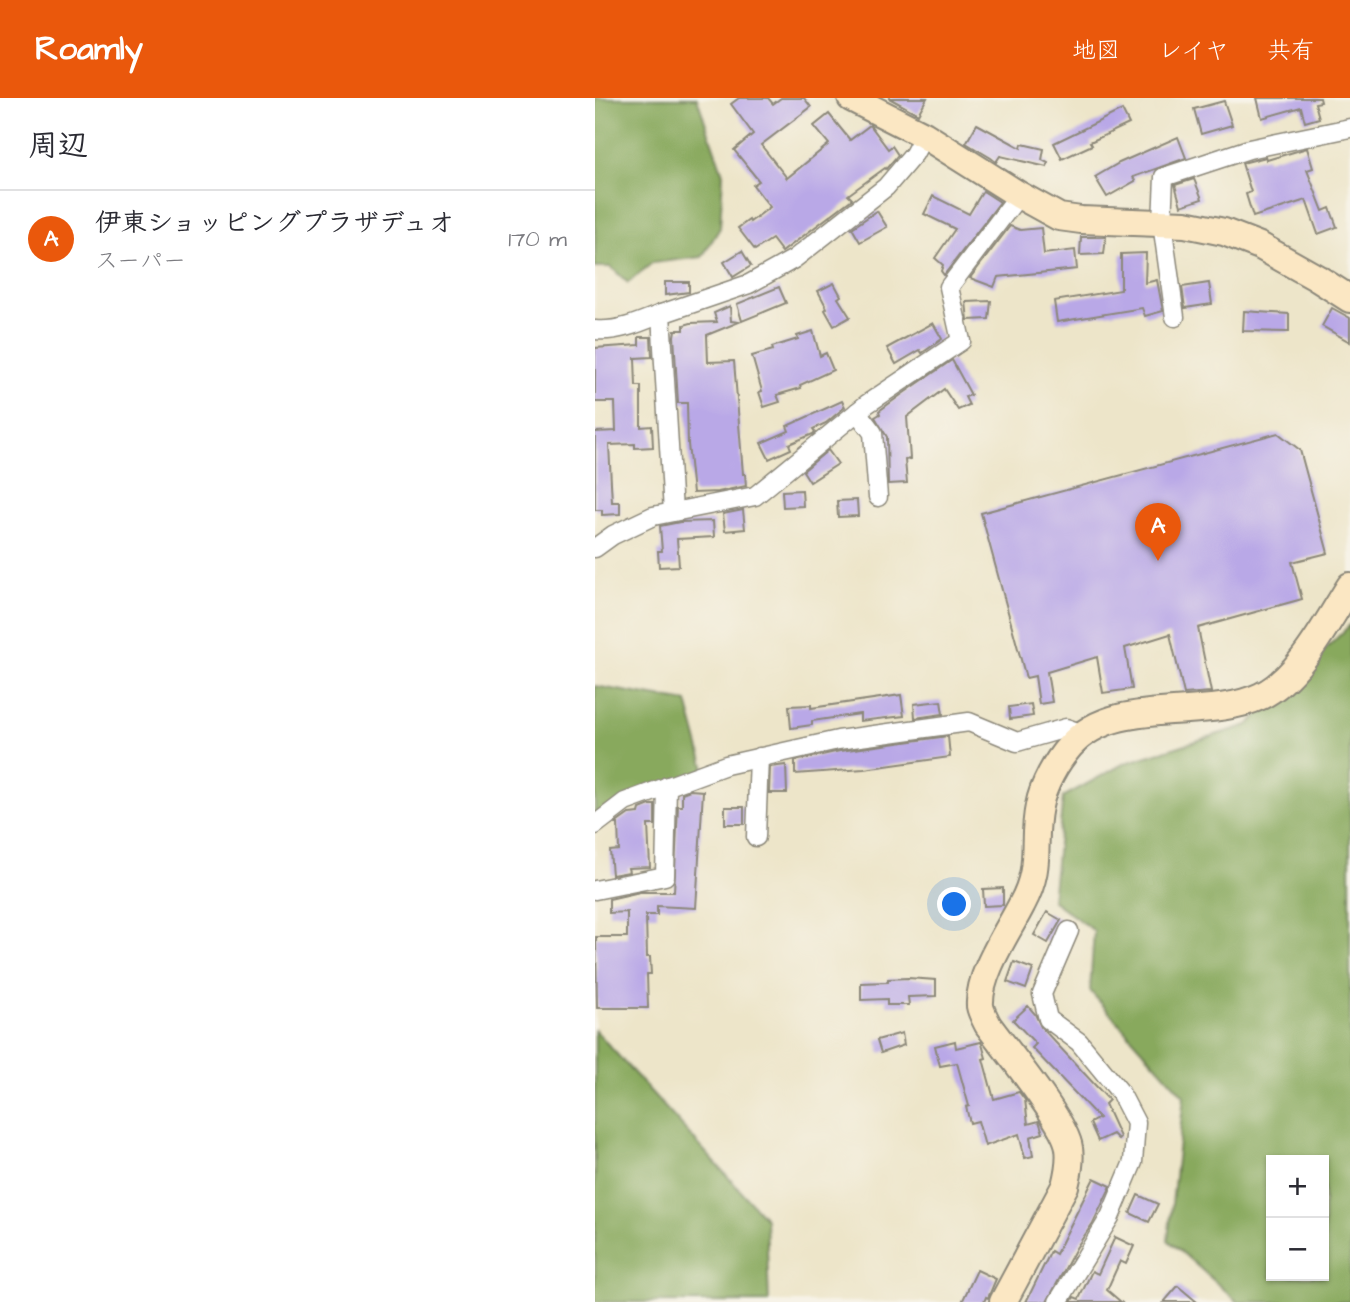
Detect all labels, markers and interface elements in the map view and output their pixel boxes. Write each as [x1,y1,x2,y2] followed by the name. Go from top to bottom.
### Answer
[35,26,143,72] text: Roamly
[1072,34,1120,68] text: 地図
[1158,34,1229,68] text: レイヤ
[1267,34,1315,68] text: 共有
[28,125,88,167] text: 周辺
[95,205,454,241] text: 伊東ショッピングプラザデュオ
[44,223,58,255] text: A
[508,223,567,255] text: 170 m
[95,245,186,277] text: スーパー
[1135,503,1181,561] pin: A
[937,887,971,921] your location
[1266,1155,1329,1281] map controls
[1266,1155,1329,1218] button: +
[1266,1218,1329,1281] button: −

